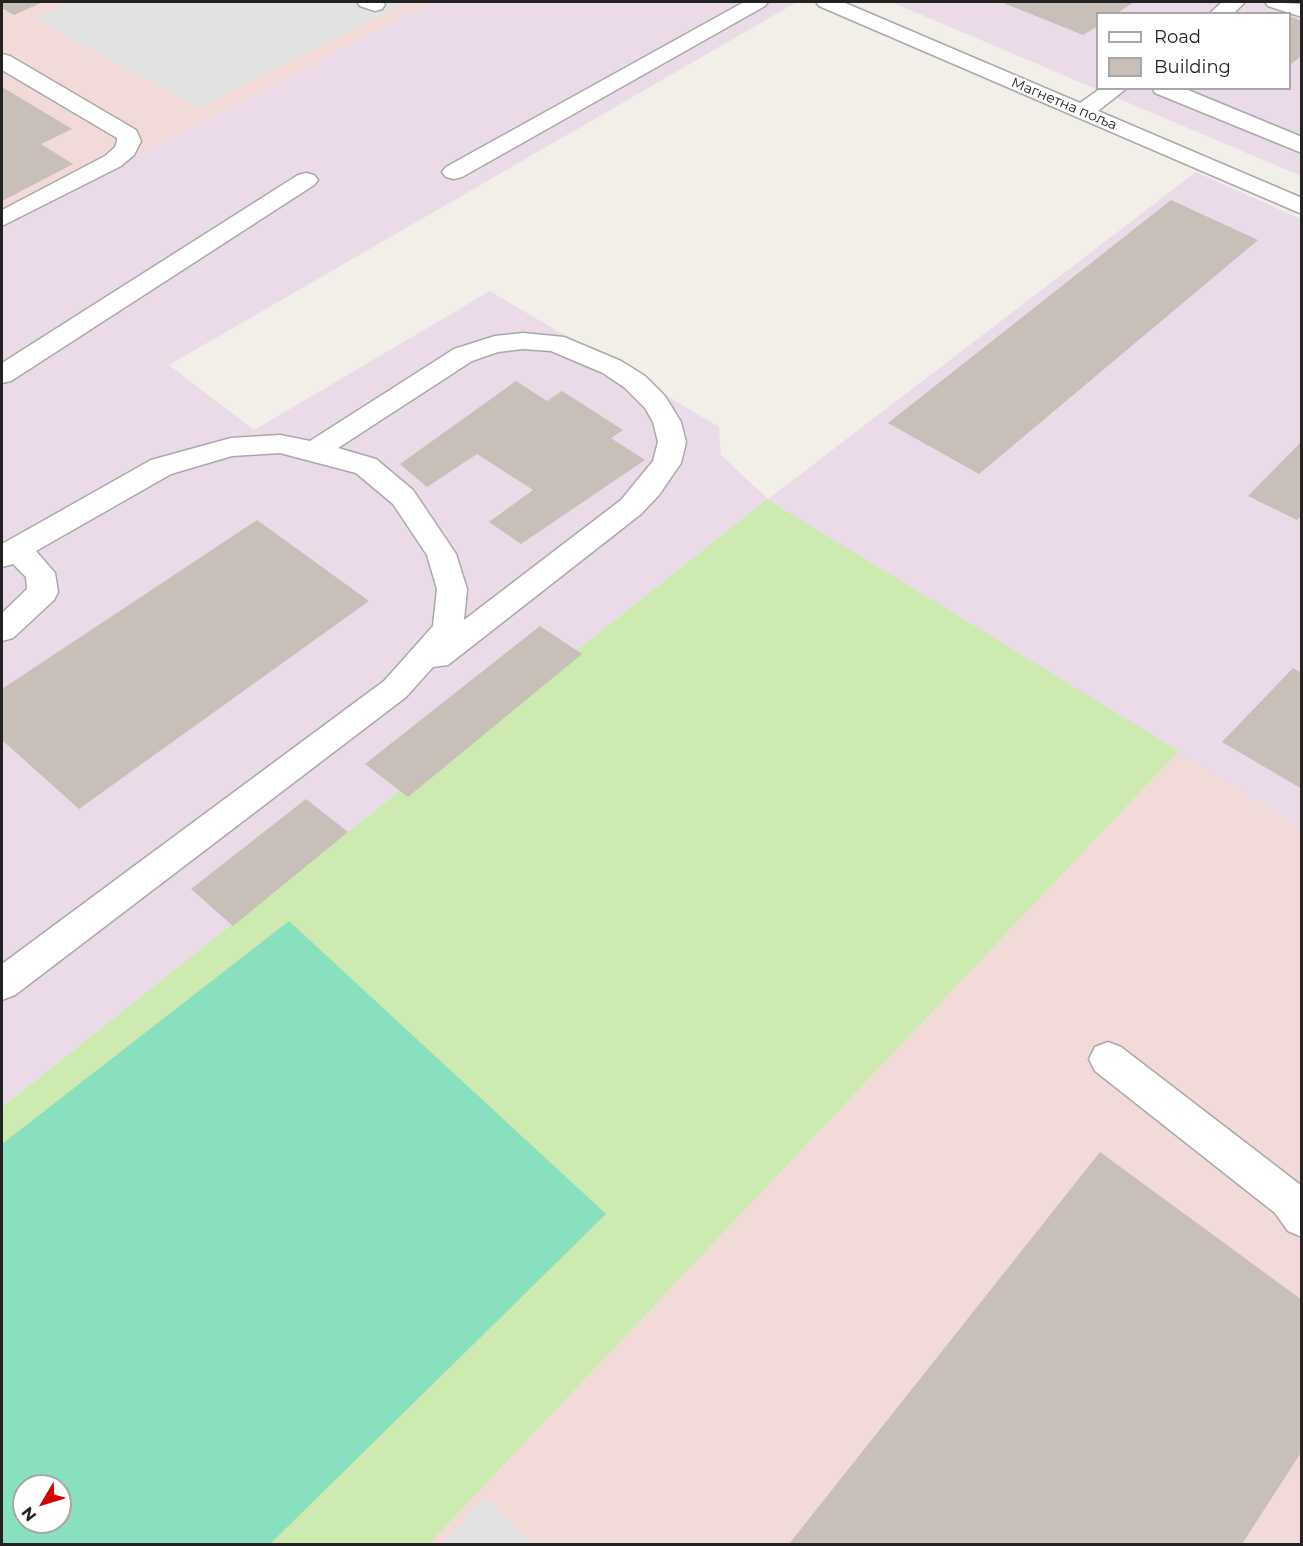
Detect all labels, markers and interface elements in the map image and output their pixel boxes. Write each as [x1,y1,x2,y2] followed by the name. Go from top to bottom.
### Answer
[1096,12,1291,90] legend
[1154,26,1201,48] text: Road
[1154,56,1231,78] text: Building
[1009,74,1119,134] street label: Магнетна поља
[12,1474,72,1534] north arrow
[18,1503,40,1525] text: N

